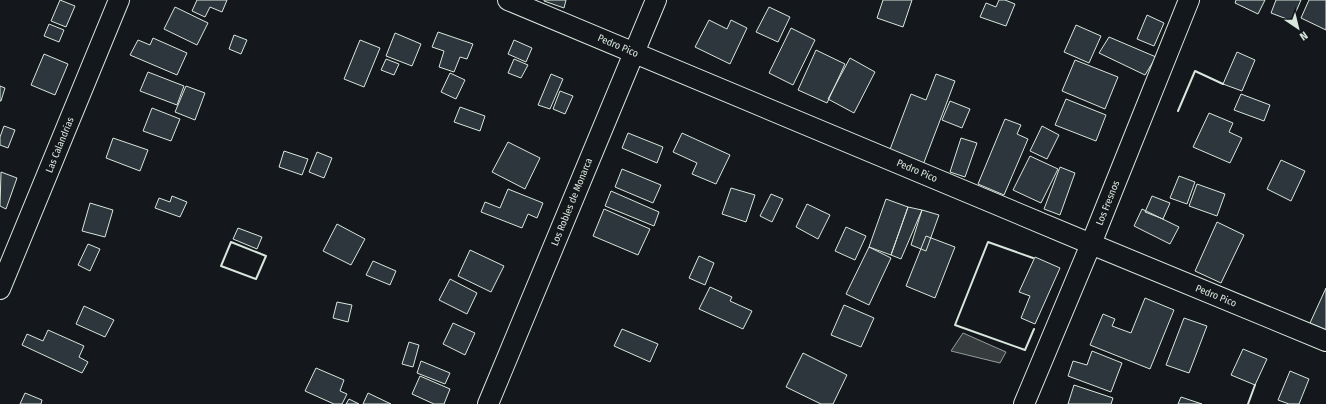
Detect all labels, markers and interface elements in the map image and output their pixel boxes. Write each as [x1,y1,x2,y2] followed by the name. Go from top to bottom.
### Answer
[1278,8,1318,48] north arrow
[1297,29,1310,43] text: N
[596,32,640,60] street label: Pedro Pico
[43,115,77,175] street label: Las Calandrias
[549,156,595,248] street label: Los Robles de Monarca
[895,157,939,185] street label: Pedro Pico
[1094,179,1122,227] street label: Los Fresnos
[1194,282,1238,310] street label: Pedro Pico

